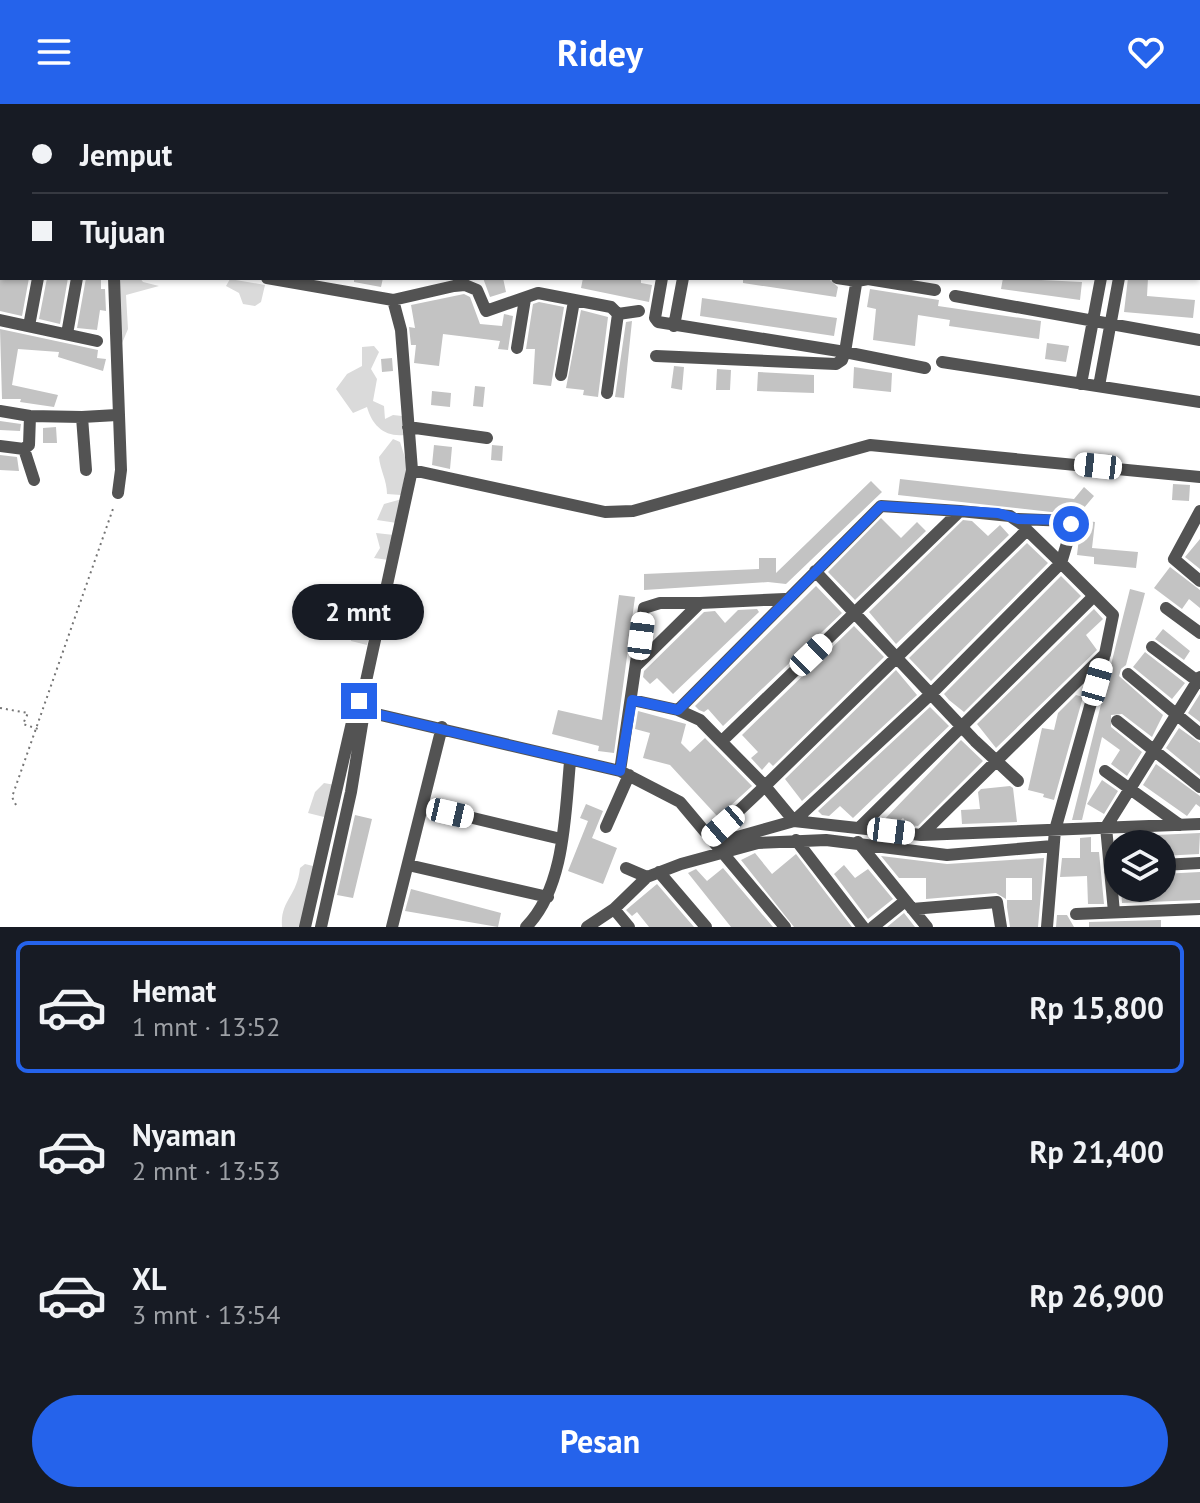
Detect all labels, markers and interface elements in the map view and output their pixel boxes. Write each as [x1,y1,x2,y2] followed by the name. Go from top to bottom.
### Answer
[557,29,643,76] text: Ridey
[32,30,76,74] icon: menu
[1124,30,1168,74] icon: heart
[80,135,172,174] text: Jemput
[80,212,165,251] text: Tujuan
[1073,452,1123,480] car
[1053,506,1089,542] route start
[293,585,425,641] callout: 2 mnt
[325,595,391,628] text: 2 mnt
[626,611,656,661] car
[785,630,837,680] car
[1079,656,1115,708] car
[341,683,377,719] route end
[424,796,476,830] car
[697,801,749,851] car
[866,816,916,846] car
[1104,830,1176,902] map controls
[1104,830,1176,902] button: layers
[36,971,108,1043] icon: car
[132,971,216,1010] text: Hemat
[1030,988,1164,1027] text: Rp 15,800
[132,1010,280,1043] text: 1 mnt · 13:52
[36,1115,108,1187] icon: car
[132,1115,236,1154] text: Nyaman
[1030,1132,1164,1171] text: Rp 21,400
[132,1154,280,1187] text: 2 mnt · 13:53
[36,1259,108,1331] icon: car
[132,1259,166,1298] text: XL
[1030,1276,1164,1315] text: Rp 26,900
[132,1298,280,1331] text: 3 mnt · 13:54
[32,1395,1168,1487] button: Pesan

